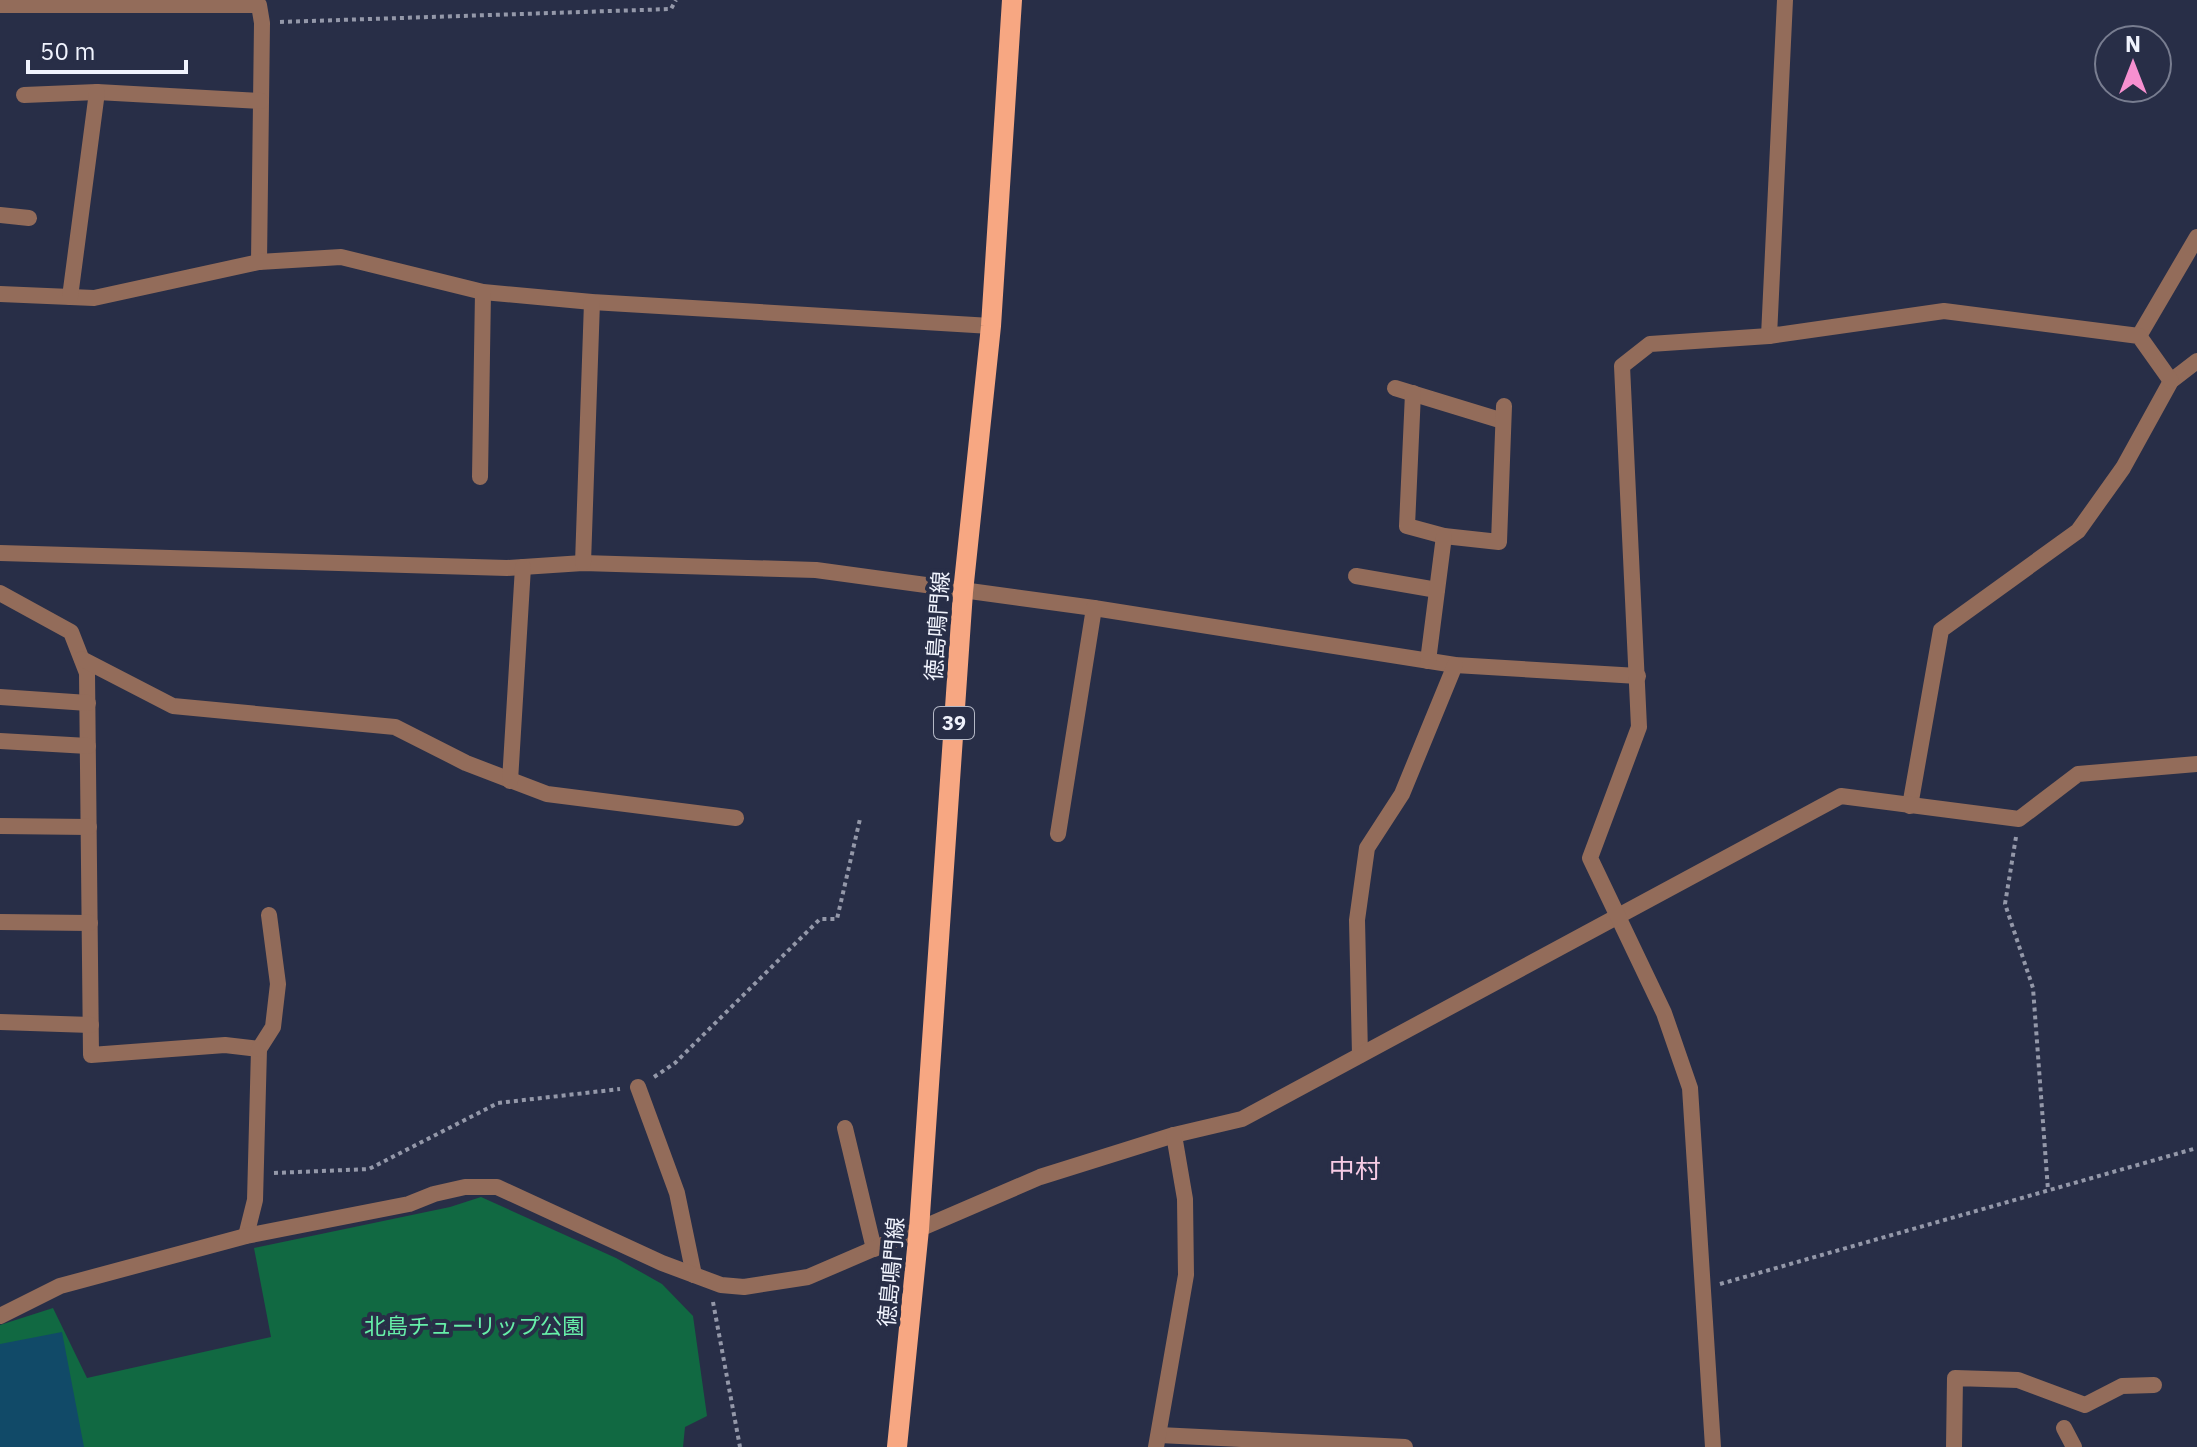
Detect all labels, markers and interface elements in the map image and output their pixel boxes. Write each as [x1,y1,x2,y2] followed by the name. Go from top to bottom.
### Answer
[28,24,186,74] scale bar
[2093,24,2173,104] north arrow
[2125,29,2141,58] text: N
[40,35,95,67] text: 50 m
[918,570,955,682] street label: 徳島鳴門線
[934,707,974,739] road number: 39
[1329,1151,1381,1185] district label: 中村
[871,1216,910,1328] street label: 徳島鳴門線
[364,1311,584,1340] park label: 北島チューリップ公園

